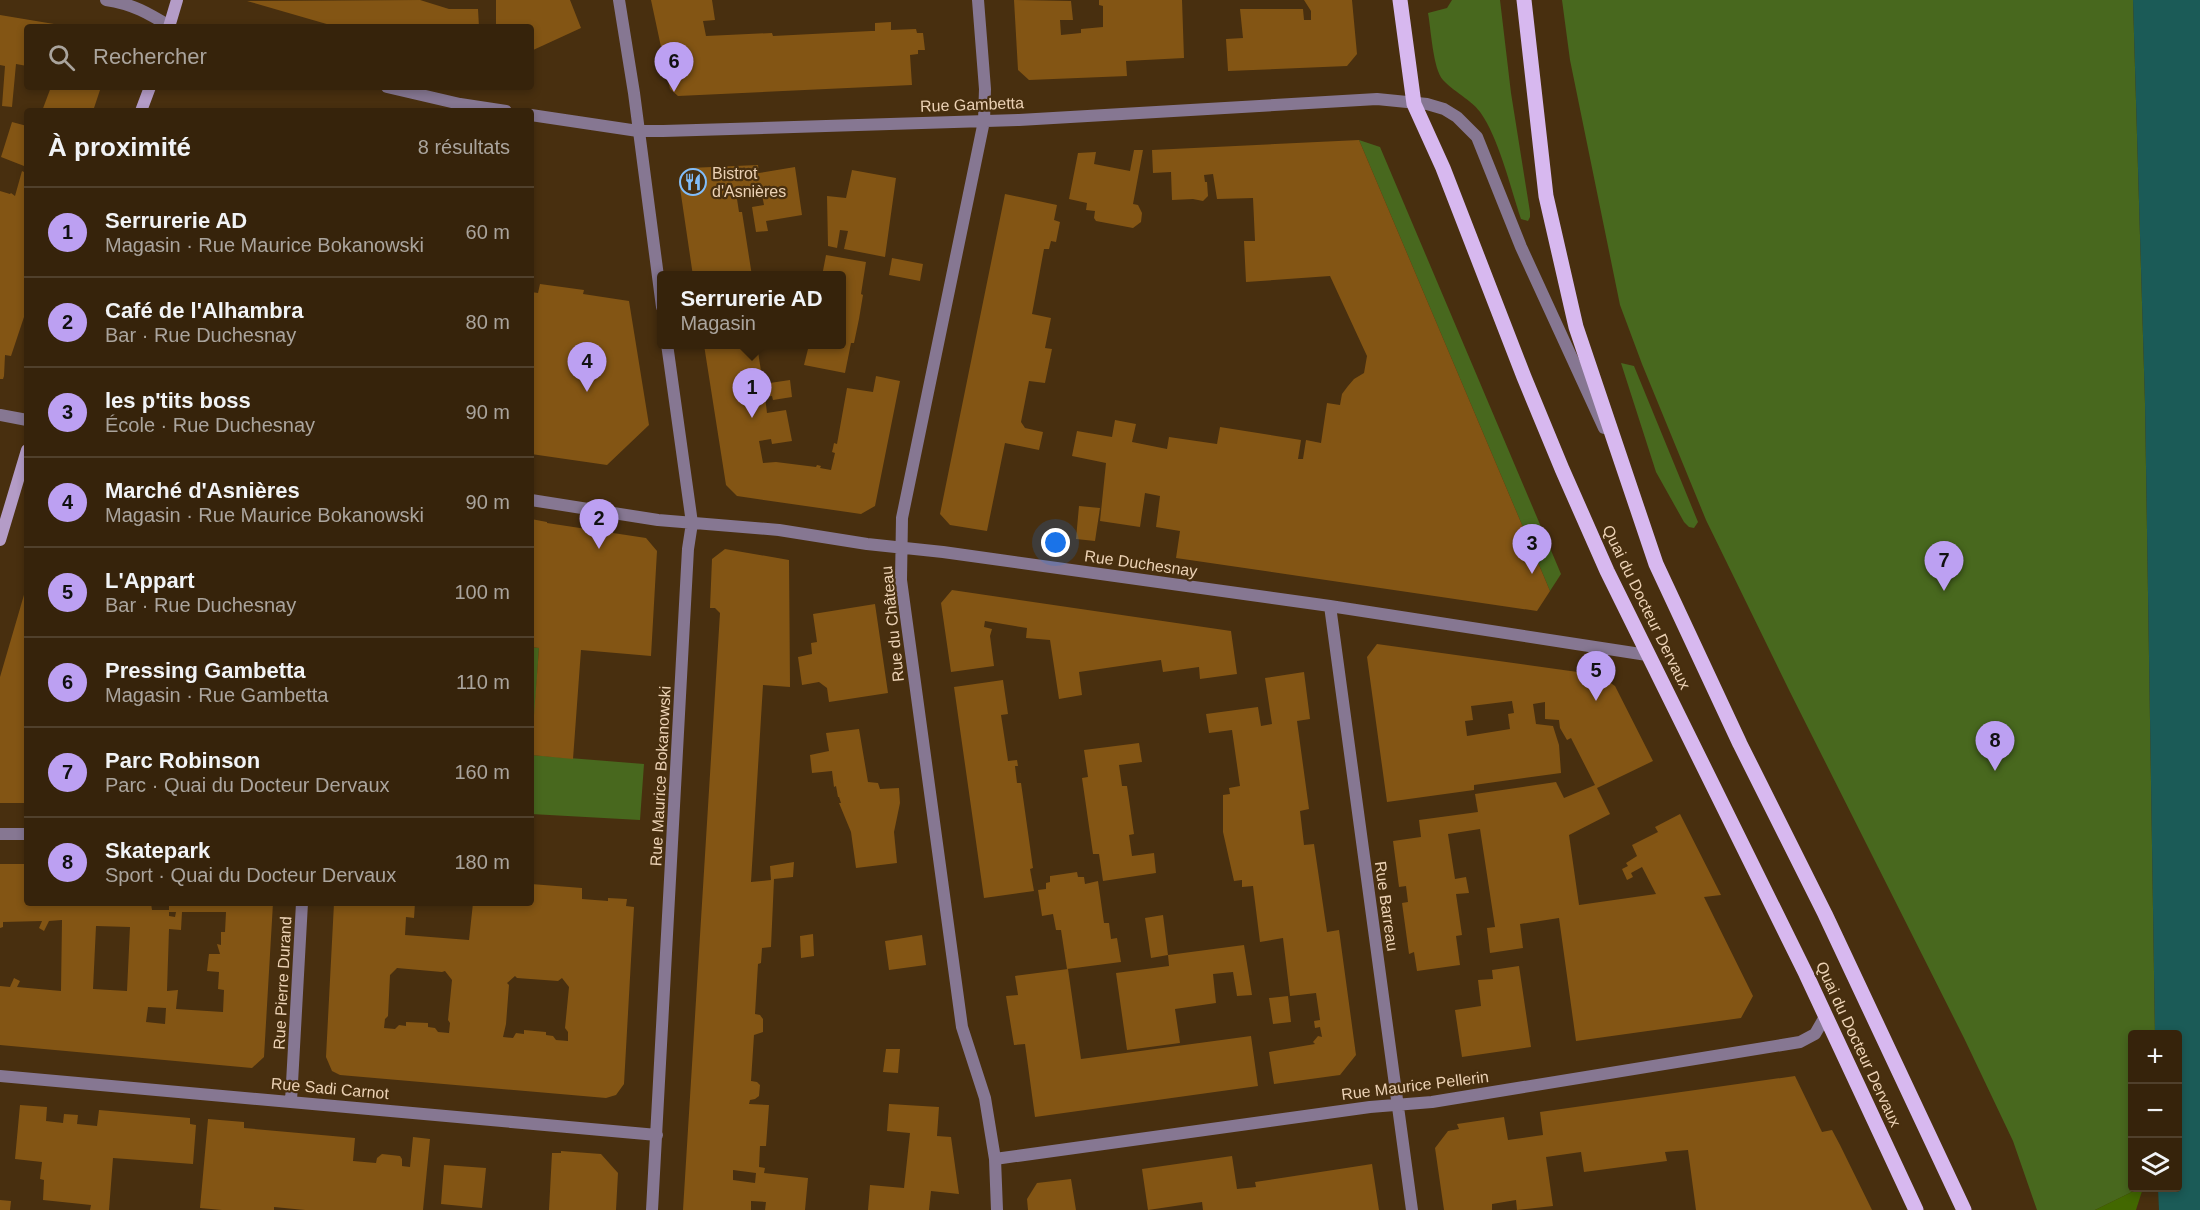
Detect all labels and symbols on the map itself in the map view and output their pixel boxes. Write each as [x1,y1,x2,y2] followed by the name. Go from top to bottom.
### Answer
[654,42,694,92] pin: 6
[920,94,1024,115] street label: Rue Gambetta
[712,165,786,200] place label: Bistrot d'Asnières
[678,167,708,197] restaurant icon: Bistrot d'Asnières
[568,342,606,392] pin: 4
[732,368,771,418] pin: 1
[580,500,618,549] pin: 2
[1599,522,1694,692] street label: Quai du Docteur Dervaux
[1512,524,1552,574] pin: 3
[1041,528,1070,557] your location
[1924,542,1964,591] pin: 7
[1083,547,1198,580] street label: Rue Duchesnay
[878,565,907,683] street label: Rue du Château
[1576,652,1616,701] pin: 5
[647,685,674,867] street label: Rue Maurice Bokanowski
[1976,722,2014,771] pin: 8
[1372,860,1401,952] street label: Rue Barreau
[271,916,294,1050] street label: Rue Pierre Durand
[1813,959,1904,1130] street label: Quai du Docteur Dervaux
[1340,1068,1490,1103] street label: Rue Maurice Pellerin
[270,1075,390,1102] street label: Rue Sadi Carnot

